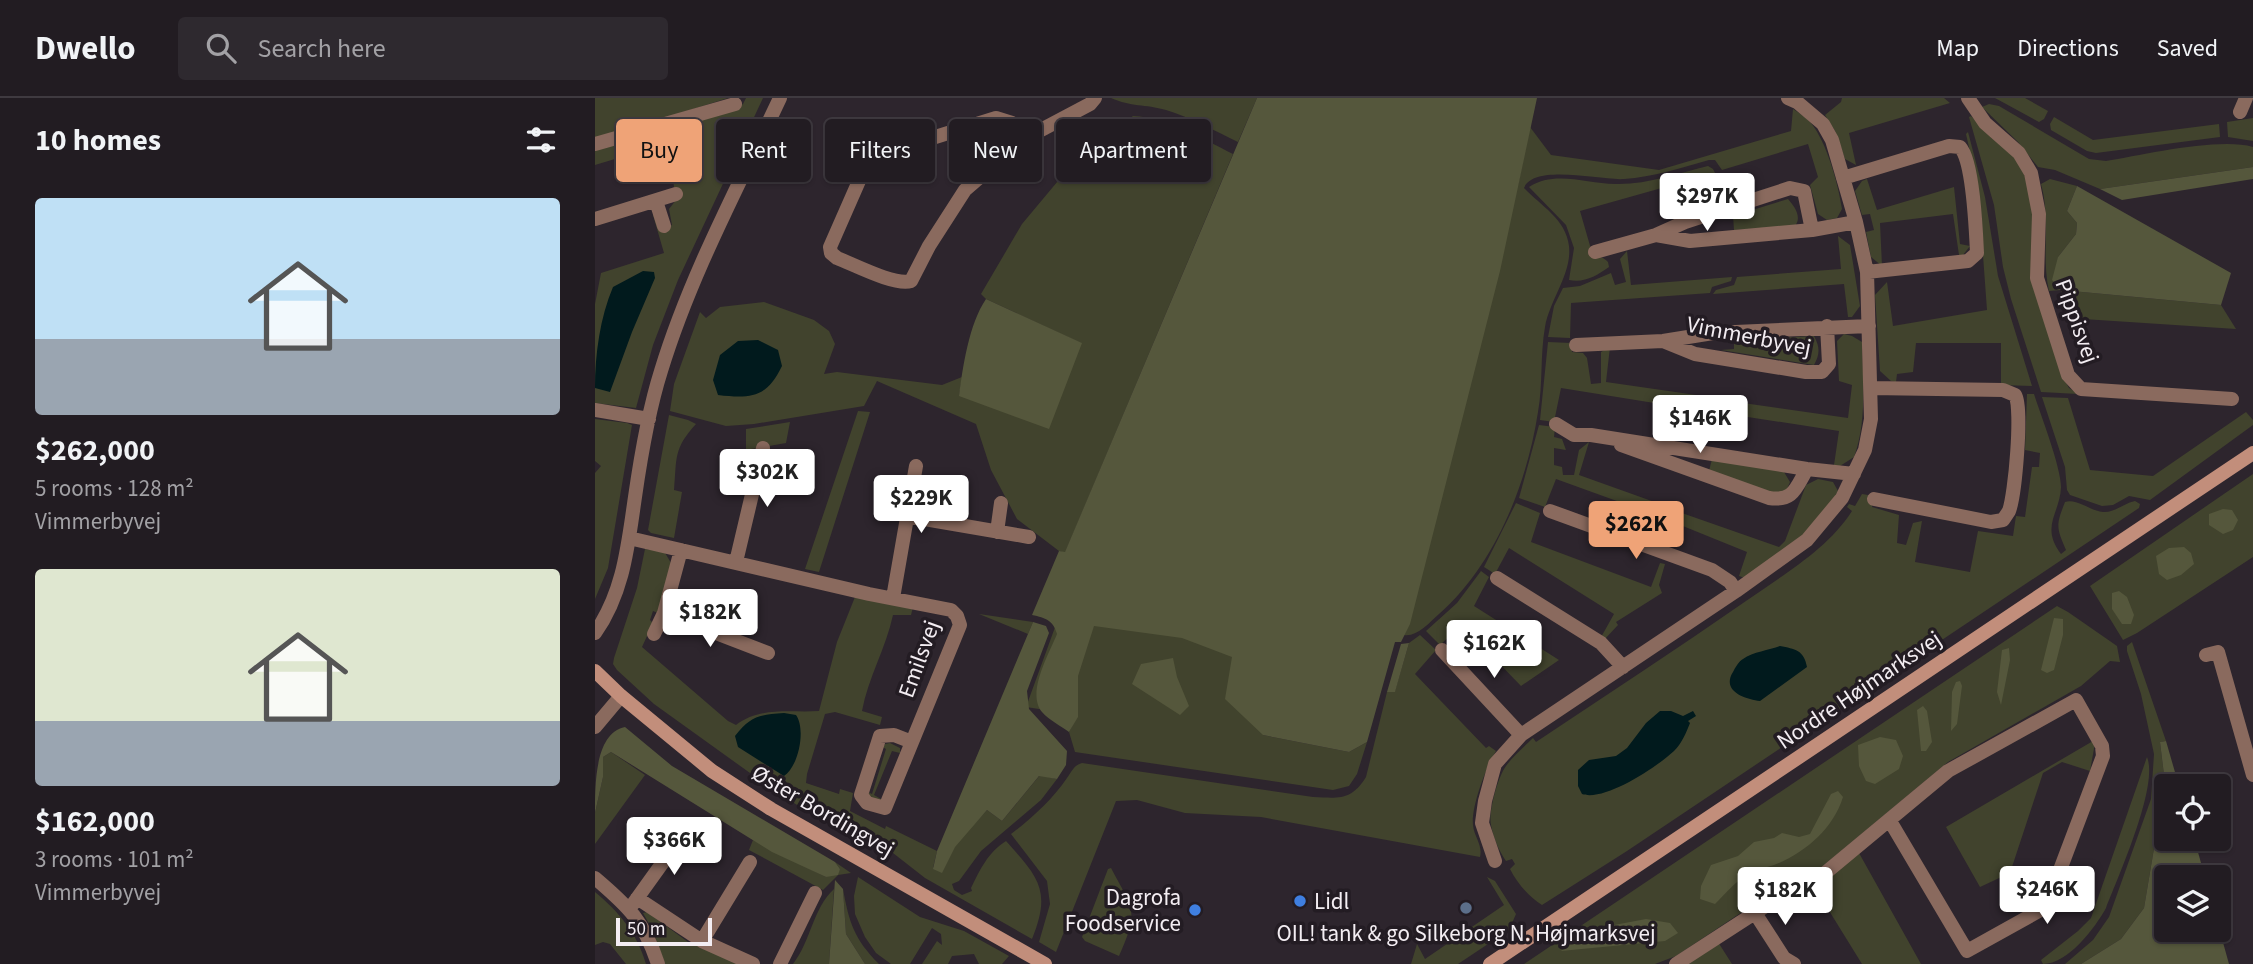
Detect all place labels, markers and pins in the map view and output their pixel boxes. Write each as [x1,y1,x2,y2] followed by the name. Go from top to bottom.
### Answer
[1658,174,1756,233] pin: $297K
[1651,396,1749,455] pin: $146K
[718,450,816,509] pin: $302K
[872,476,970,535] pin: $229K
[1587,502,1685,561] pin: $262K
[661,589,759,649] pin: $182K
[1445,620,1543,680] pin: $162K
[625,818,723,877] pin: $366K
[1998,866,2096,926] pin: $246K
[1736,868,1834,927] pin: $182K
[1065,881,1181,940] place label: Dagrofa Foodservice
[1314,885,1349,918] place label: Lidl
[1292,893,1308,909] marker: Lidl
[1458,900,1474,916] marker: OIL! tank & go Silkeborg N. Højmarksvej
[1187,902,1203,918] marker: Dagrofa Foodservice
[1276,917,1656,950] place label: OIL! tank & go Silkeborg N. Højmarksvej

